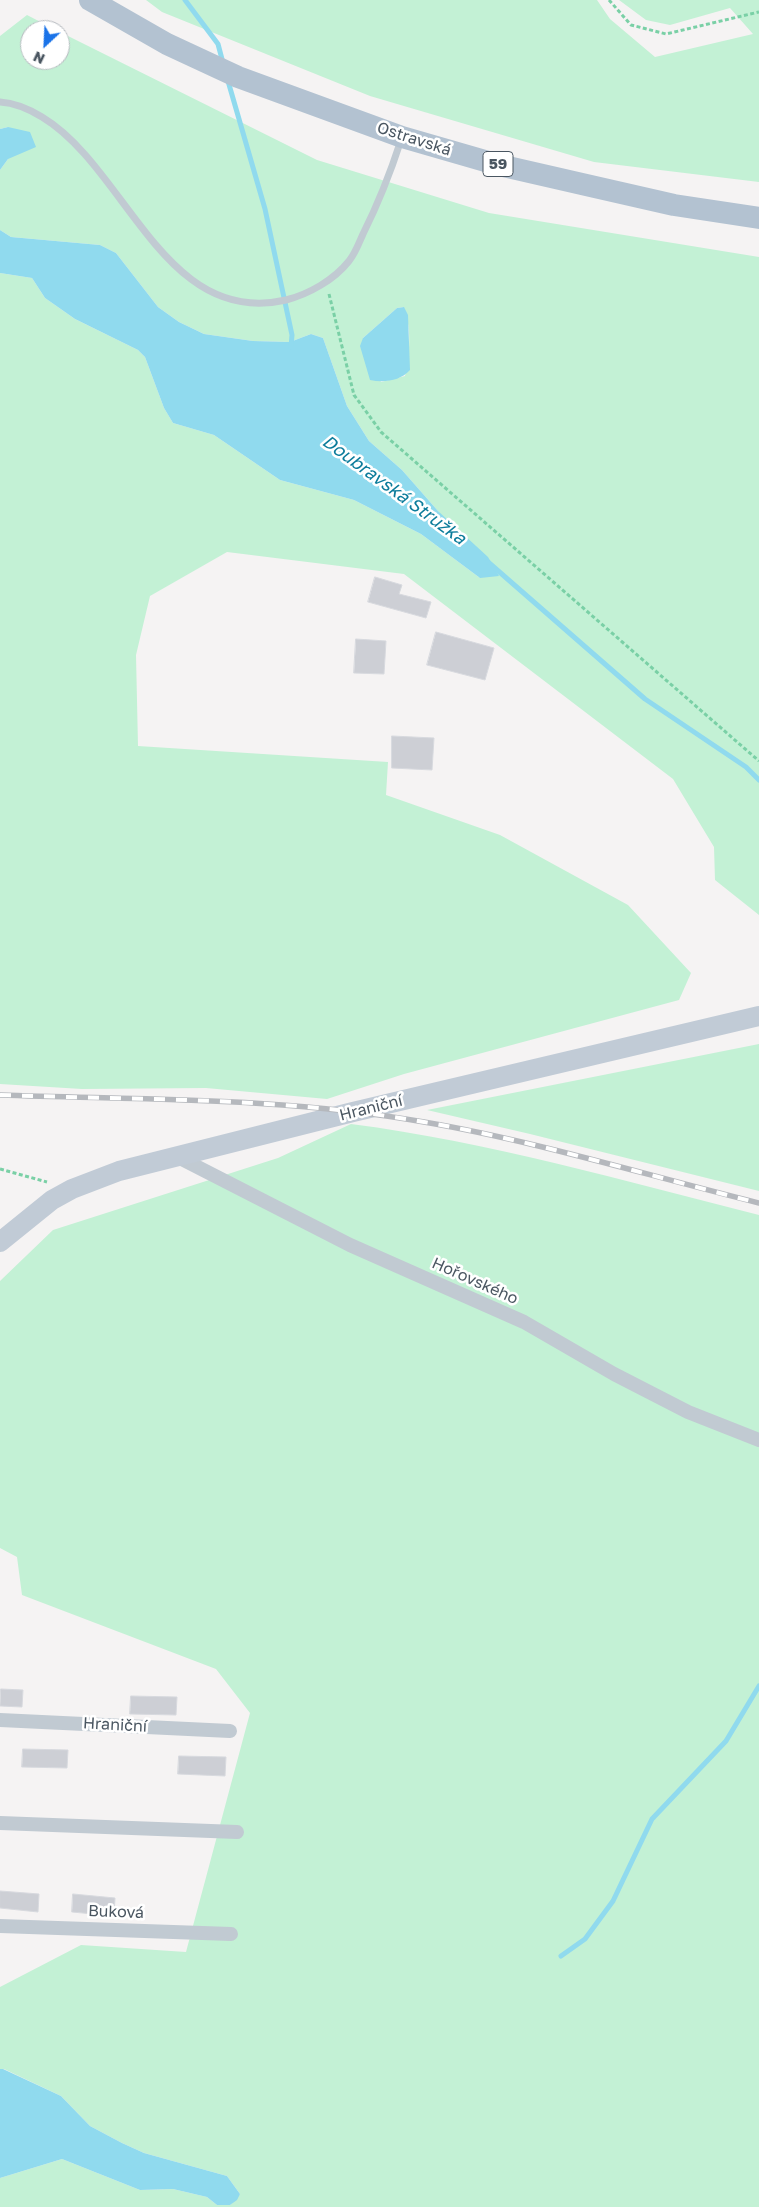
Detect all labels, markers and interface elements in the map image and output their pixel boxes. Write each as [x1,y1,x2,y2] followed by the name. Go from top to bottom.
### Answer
[20,20,70,70] north arrow
[30,48,47,68] text: N
[374,118,454,160] street label: Ostravská
[483,152,513,176] road number: 59
[318,431,470,549] water label: Doubravská Stružka
[338,1091,404,1125] street label: Hraniční
[429,1253,521,1309] street label: Hořovského
[82,1714,148,1736] street label: Hraniční
[88,1901,144,1923] street label: Buková

